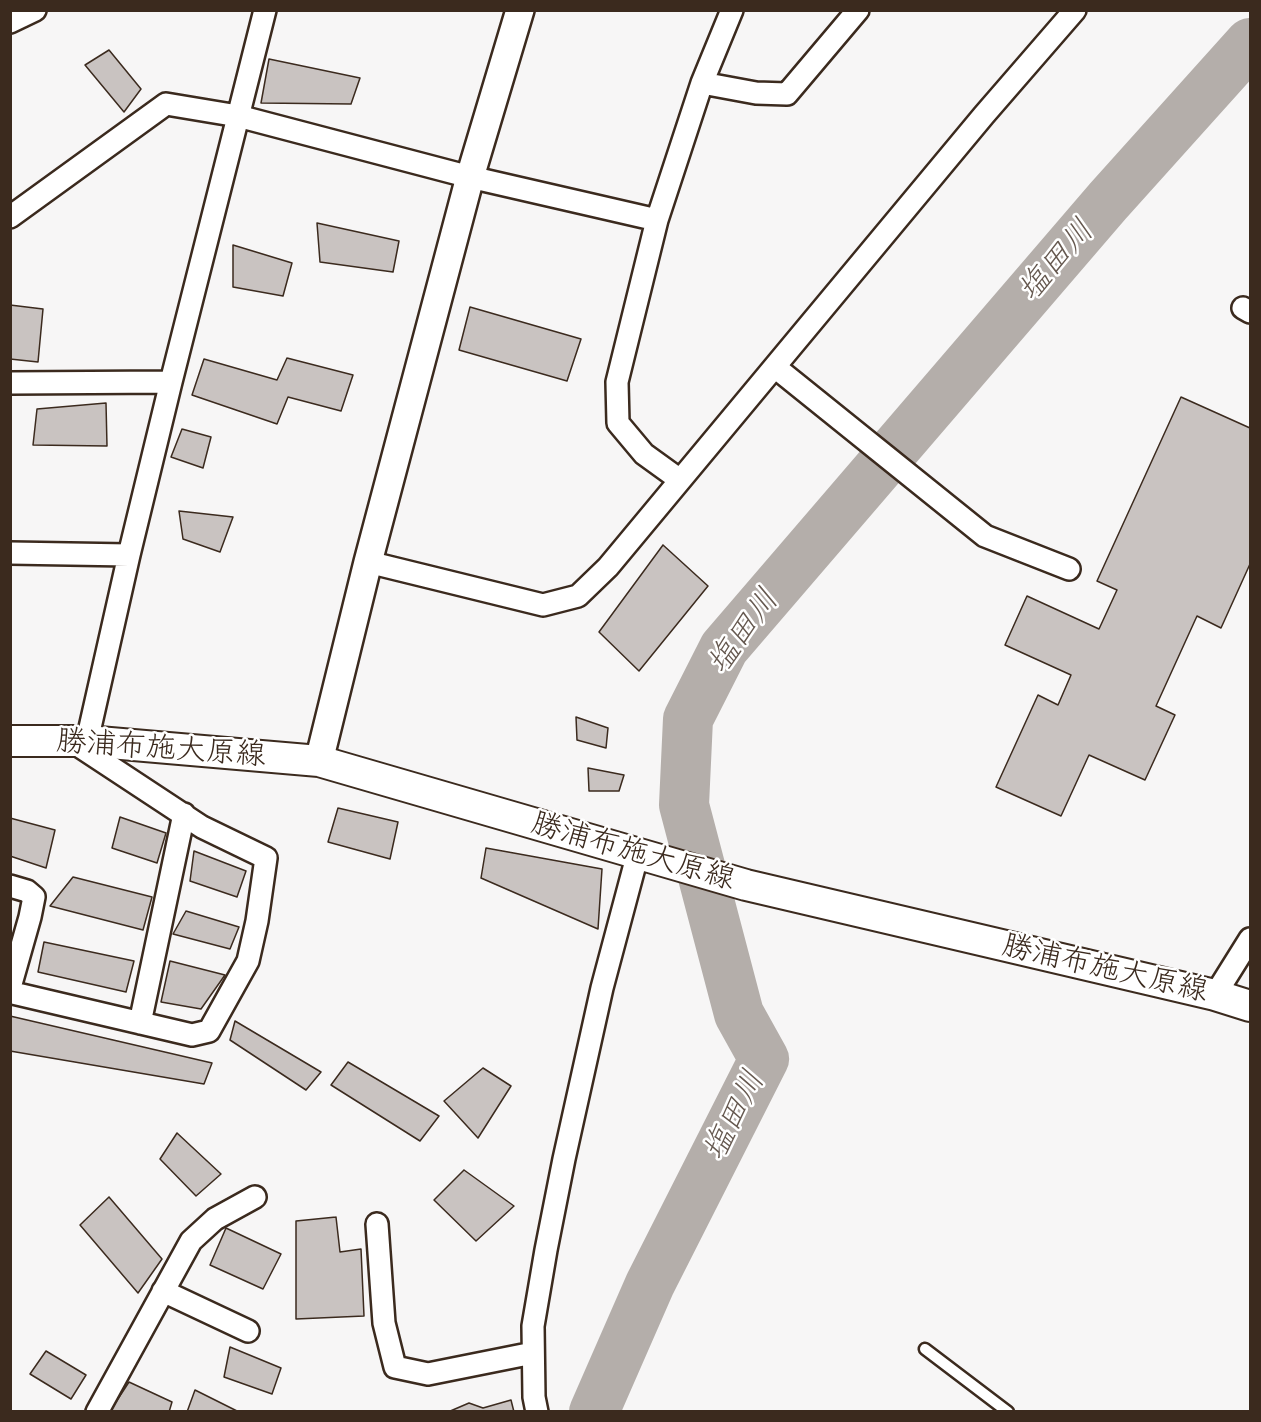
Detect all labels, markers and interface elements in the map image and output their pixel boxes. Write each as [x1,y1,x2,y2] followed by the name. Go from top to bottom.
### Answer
[1011,212,1103,310] water label: 塩田川
[700,582,788,682] water label: 塩田川
[55,724,267,774] street label: 勝浦布施大原線
[527,806,739,898] street label: 勝浦布施大原線
[999,928,1211,1010] street label: 勝浦布施大原線
[696,1065,774,1167] water label: 塩田川

